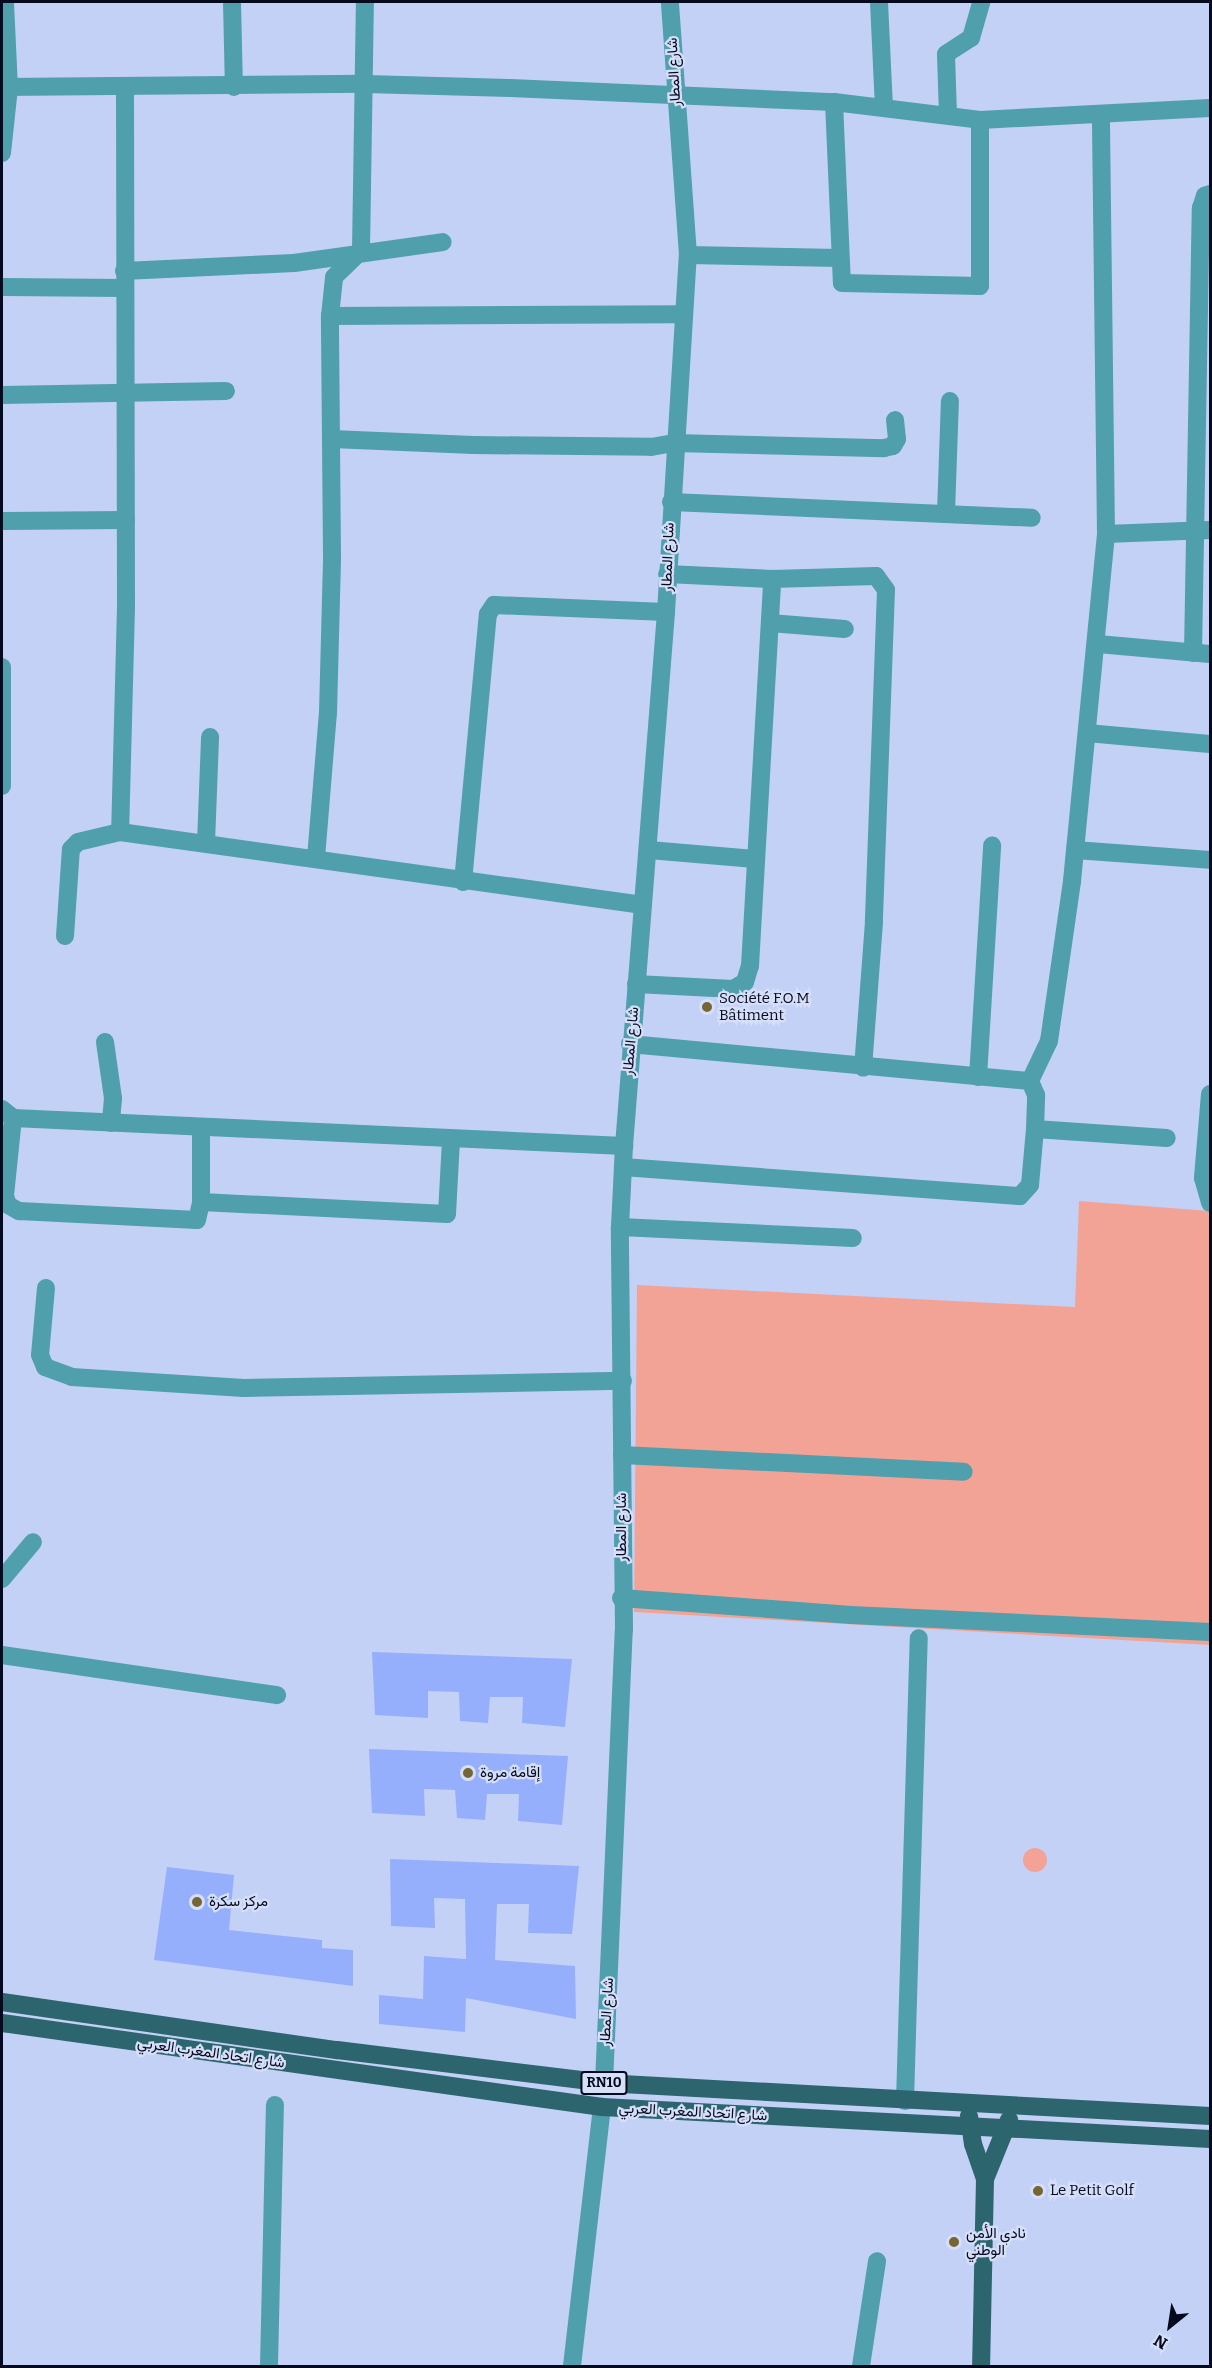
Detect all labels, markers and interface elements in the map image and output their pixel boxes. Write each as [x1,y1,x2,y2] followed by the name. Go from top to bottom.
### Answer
[663,37,685,107] street label: شارع المطار
[658,522,678,592] street label: شارع المطار
[719,989,810,1024] place label: Société F.O.M Bâtiment
[700,1000,714,1014] marker: Société F.O.M Bâtiment
[619,1006,643,1076] street label: شارع المطار
[613,1493,631,1561] street label: شارع المطار
[480,1764,540,1782] place label: إقامة مروة
[461,1766,475,1780] marker: إقامة مروة
[209,1893,268,1911] place label: مركز سكرة
[190,1895,204,1909] marker: مركز سكرة
[596,1977,618,2047] street label: شارع المطار
[136,2034,286,2072] street label: شارع اتحاد المغرب العربي
[580,2072,628,2094] road number: RN10
[618,2099,768,2125] street label: شارع اتحاد المغرب العربي
[1050,2182,1134,2200] place label: Le Petit Golf
[1031,2184,1045,2198] marker: Le Petit Golf
[966,2224,1026,2259] place label: نادي الأمن الوطني
[947,2235,961,2249] marker: نادي الأمن الوطني
[1140,2296,1200,2356] north arrow
[1151,2331,1171,2353] text: N

